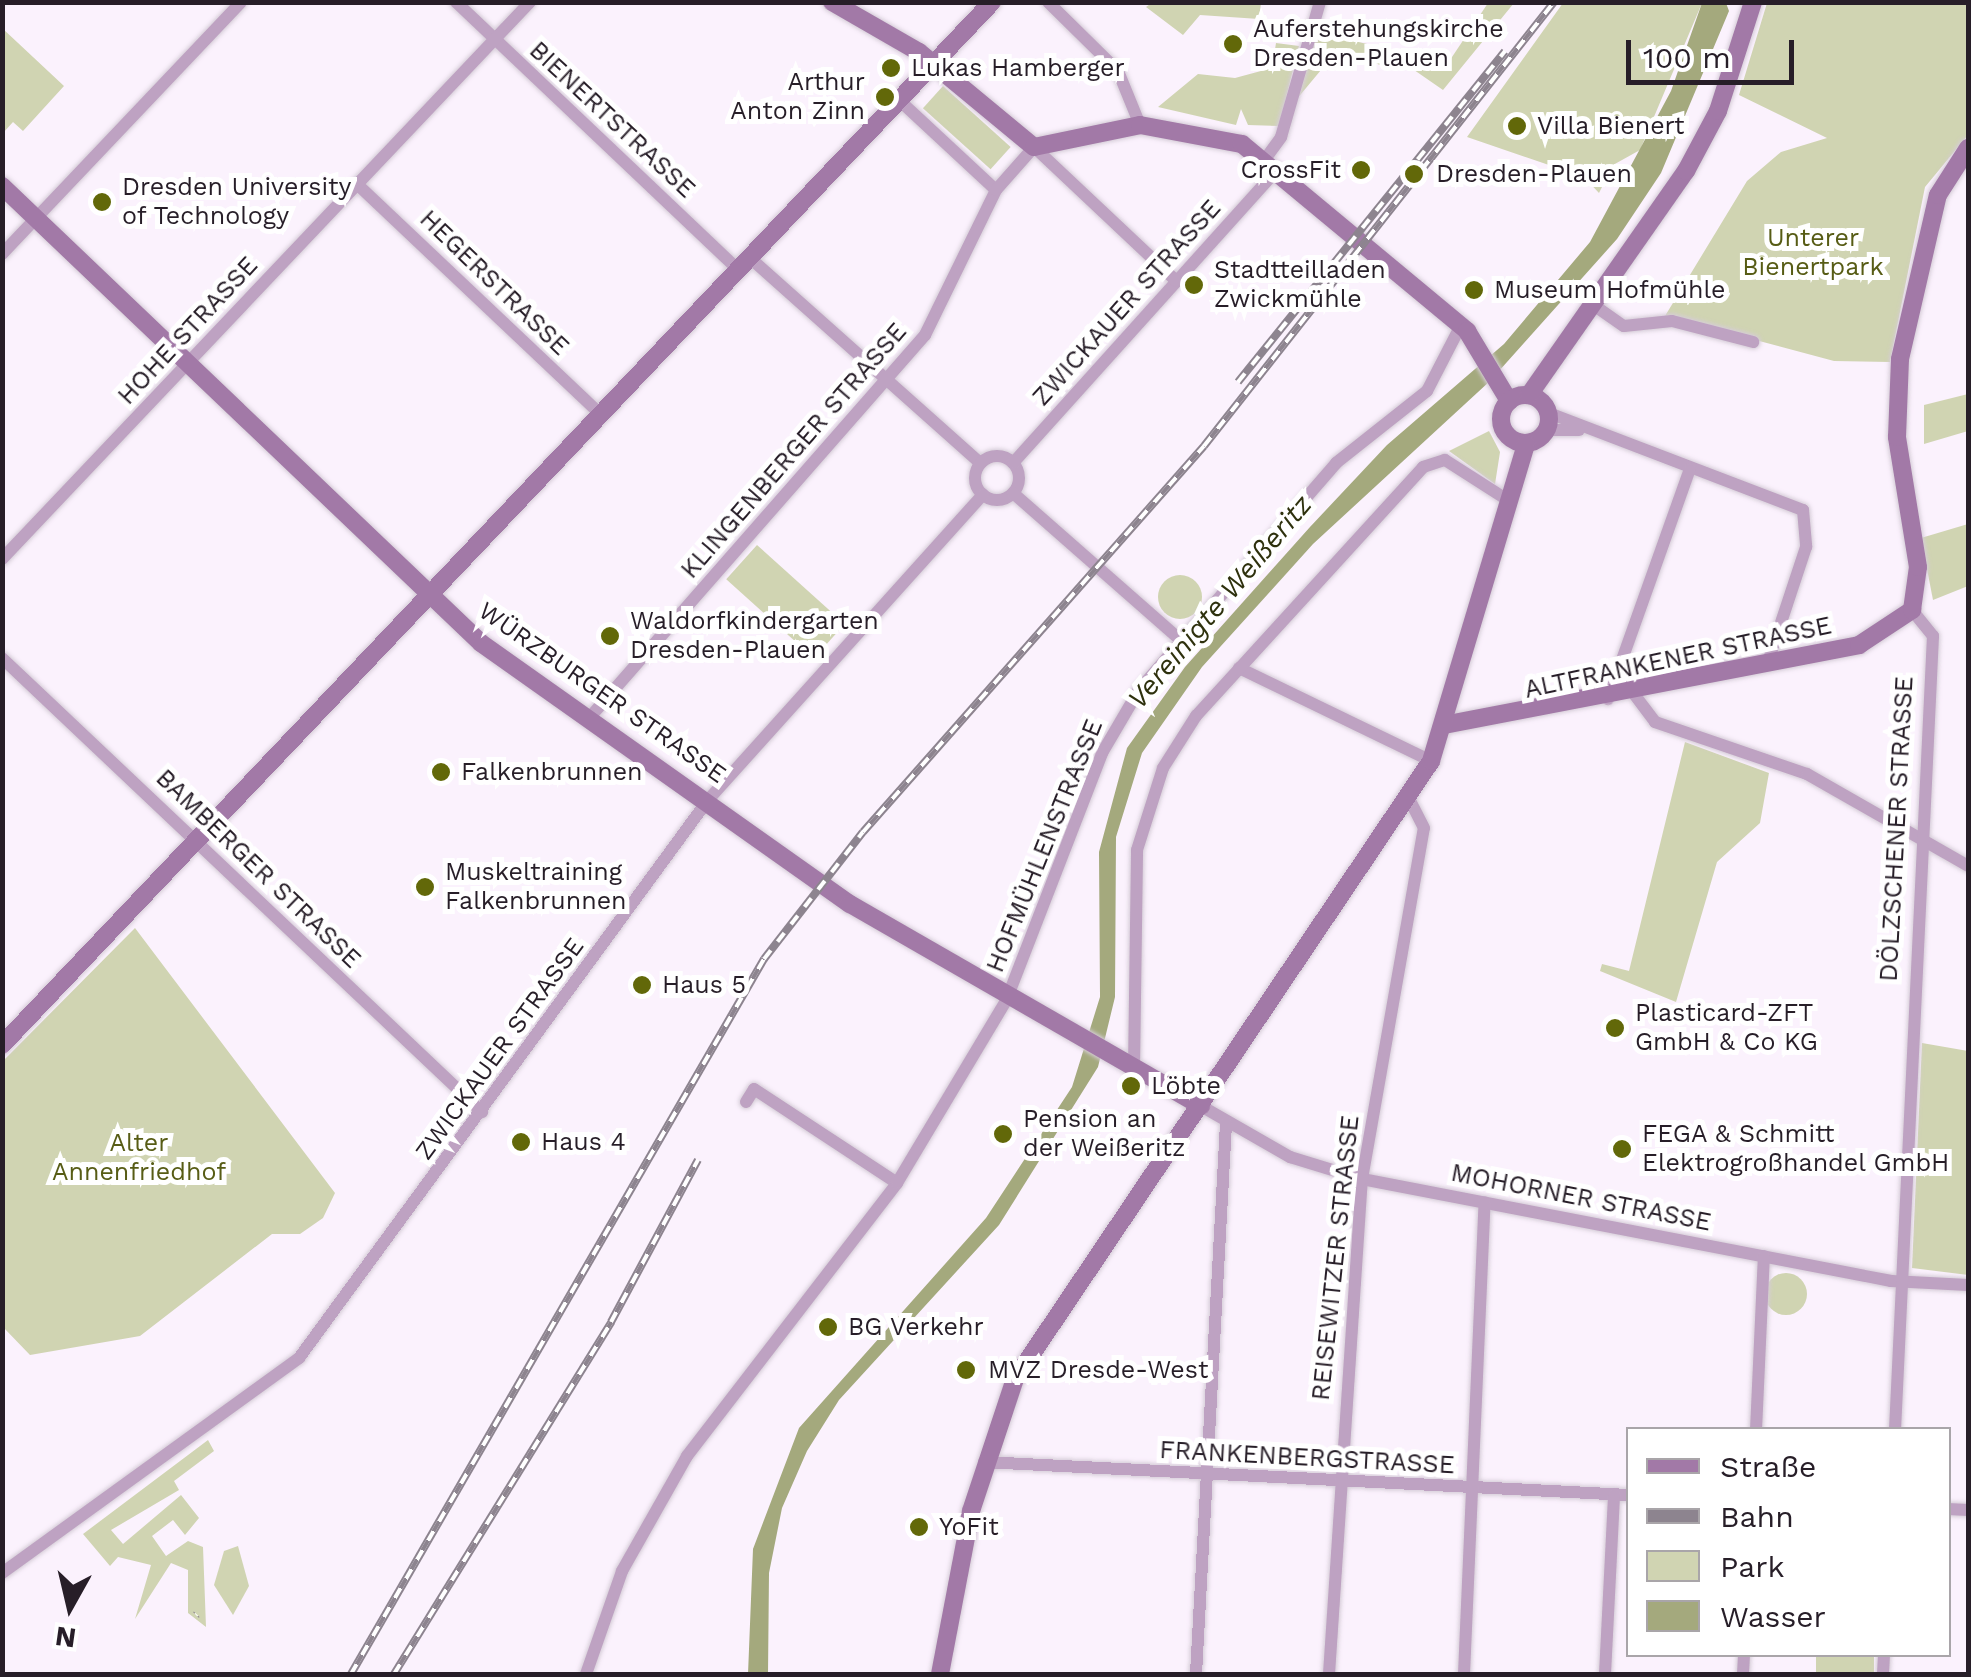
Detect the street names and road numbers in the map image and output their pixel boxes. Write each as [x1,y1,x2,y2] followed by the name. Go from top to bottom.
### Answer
[523,35,701,205] street label: BIENERTSTRASSE
[1027,194,1227,412] street label: ZWICKAUER STRASSE
[413,204,575,362] street label: HEGERSTRASSE
[112,251,264,411] street label: HOHE STRASSE
[675,317,913,585] street label: KLINGENBERGER STRASSE
[473,596,731,790] street label: WÜRZBURGER STRASSE
[1522,611,1834,705] street label: ALTFRANKENER STRASSE
[1874,676,1920,982] street label: DÖLZSCHENER STRASSE
[980,715,1110,977] street label: HOFMÜHLENSTRASSE
[149,763,367,975] street label: BAMBERGER STRASSE
[409,932,591,1166] street label: ZWICKAUER STRASSE
[1306,1114,1366,1402] street label: REISEWITZER STRASSE
[1448,1158,1714,1238] street label: MOHORNER STRASSE
[1159,1435,1455,1481] street label: FRANKENBERGSTRASSE

